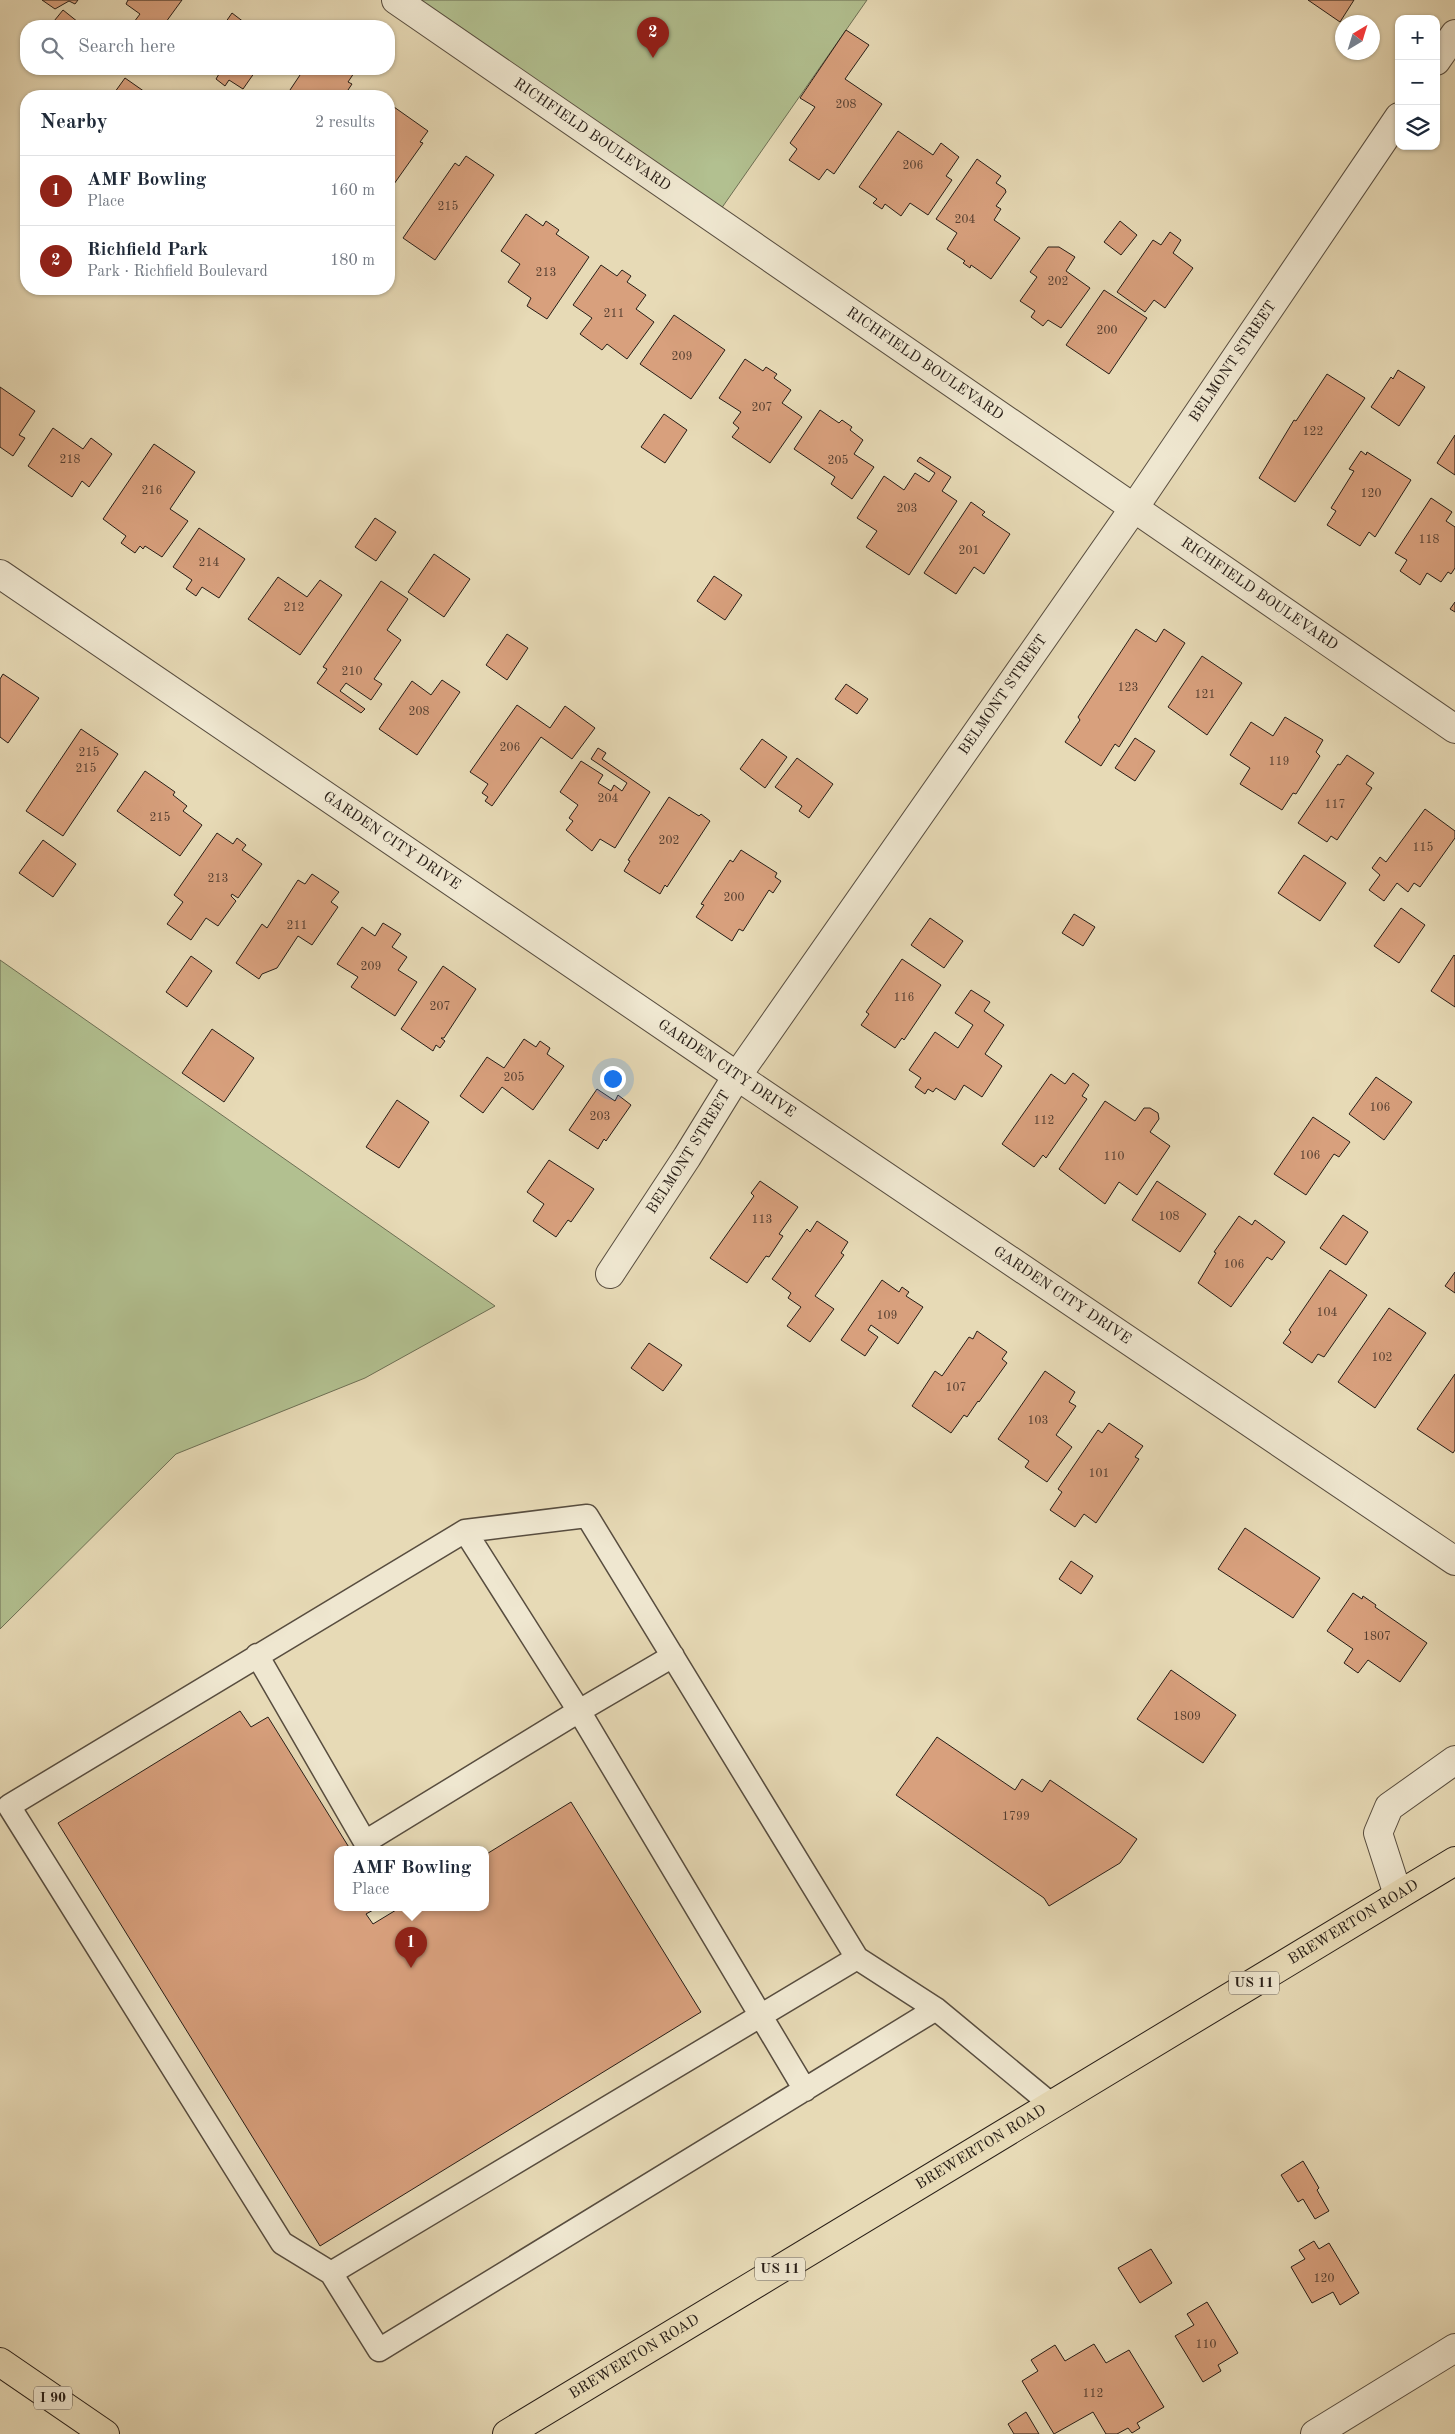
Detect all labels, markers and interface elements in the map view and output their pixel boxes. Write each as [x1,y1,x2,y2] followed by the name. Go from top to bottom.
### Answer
[1335,15,1380,60] north arrow
[1395,15,1440,150] map controls
[1395,15,1440,60] button: +
[637,17,669,58] pin: 2
[20,20,395,75] search box
[38,34,66,62] icon: search
[78,38,175,57] text: Search here
[1395,60,1440,105] button: −
[511,76,673,194] street label: RICHFIELD BOULEVARD
[836,99,856,111] house number: 208
[1395,105,1440,150] button: layers
[40,112,108,133] text: Nearby
[315,115,375,131] text: 2 results
[903,160,923,172] house number: 206
[87,171,206,190] text: AMF Bowling
[51,183,61,199] text: 1
[330,183,375,199] text: 160 m
[87,194,124,210] text: Place
[438,200,458,213] house number: 215
[955,214,975,226] house number: 204
[87,241,208,260] text: Richfield Park
[51,253,61,269] text: 2
[330,253,375,269] text: 180 m
[87,264,268,280] text: Park · Richfield Boulevard
[536,267,556,279] house number: 213
[1048,276,1068,288] house number: 202
[1187,298,1279,425] street label: BELMONT STREET
[844,305,1006,423] street label: RICHFIELD BOULEVARD
[604,308,624,320] house number: 211
[1097,325,1117,337] house number: 200
[672,351,692,363] house number: 209
[752,402,772,414] house number: 207
[1303,426,1323,438] house number: 122
[60,454,80,466] house number: 218
[828,454,848,467] house number: 205
[142,485,162,497] house number: 216
[1361,488,1381,500] house number: 120
[897,503,917,515] house number: 203
[1419,534,1439,546] house number: 118
[1178,535,1340,653] street label: RICHFIELD BOULEVARD
[959,545,979,557] house number: 201
[199,557,219,569] house number: 214
[284,602,304,614] house number: 212
[956,632,1050,758] street label: BELMONT STREET
[342,666,362,678] house number: 210
[1118,682,1138,694] house number: 123
[1195,689,1215,701] house number: 121
[409,706,429,718] house number: 208
[500,742,520,754] house number: 206
[79,746,99,759] house number: 215
[1269,756,1289,768] house number: 119
[76,762,96,775] house number: 215
[320,789,463,893] street label: GARDEN CITY DRIVE
[598,793,618,805] house number: 204
[1325,799,1345,811] house number: 117
[150,811,170,824] house number: 215
[659,835,679,847] house number: 202
[1413,841,1433,854] house number: 115
[208,873,228,885] house number: 213
[724,892,744,904] house number: 200
[287,920,307,932] house number: 211
[361,961,381,973] house number: 209
[894,992,914,1004] house number: 116
[430,1001,450,1013] house number: 207
[655,1017,798,1121] street label: GARDEN CITY DRIVE
[600,1066,626,1092] your location
[504,1071,524,1084] house number: 205
[644,1088,733,1217] street label: BELMONT STREET
[1370,1102,1390,1114] house number: 106
[590,1111,610,1123] house number: 203
[1034,1115,1054,1127] house number: 112
[1300,1150,1320,1162] house number: 106
[1104,1151,1124,1163] house number: 110
[1159,1211,1179,1223] house number: 108
[752,1214,772,1226] house number: 113
[991,1244,1134,1347] street label: GARDEN CITY DRIVE
[1224,1259,1244,1271] house number: 106
[1317,1307,1337,1319] house number: 104
[877,1310,897,1322] house number: 109
[1372,1352,1392,1364] house number: 102
[946,1382,966,1394] house number: 107
[1028,1415,1048,1427] house number: 103
[1089,1468,1109,1480] house number: 101
[1363,1631,1391,1643] house number: 1807
[1173,1711,1201,1723] house number: 1809
[1002,1811,1030,1823] house number: 1799
[334,1846,489,1911] popup
[352,1859,471,1878] text: AMF Bowling
[1286,1877,1421,1967] street label: BREWERTON ROAD
[352,1882,389,1898] text: Place
[395,1927,427,1968] pin: 1
[1229,1972,1279,1995] road number: US 11
[913,2102,1049,2192] street label: BREWERTON ROAD
[755,2258,805,2280] road number: US 11
[1314,2273,1334,2285] house number: 120
[567,2312,702,2402] street label: BREWERTON ROAD
[1196,2339,1216,2351] house number: 110
[34,2386,72,2410] road number: I 90
[1083,2388,1103,2400] house number: 112

